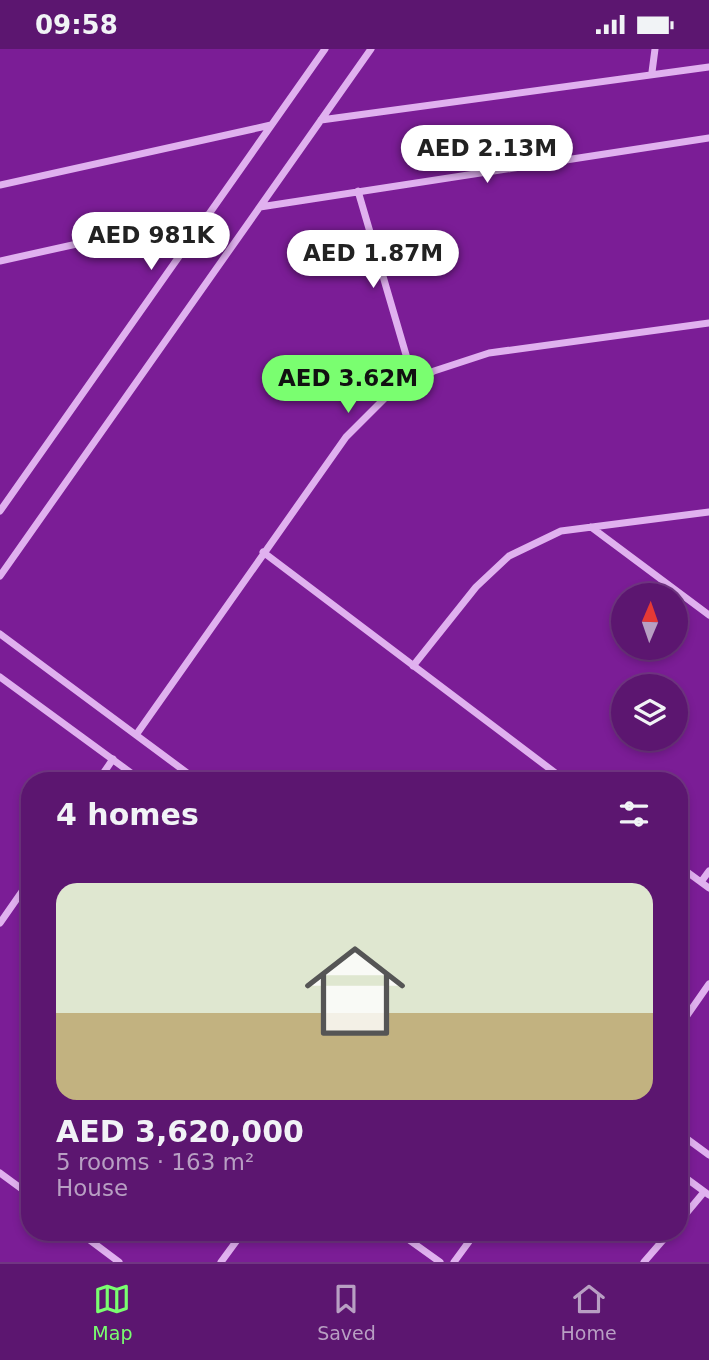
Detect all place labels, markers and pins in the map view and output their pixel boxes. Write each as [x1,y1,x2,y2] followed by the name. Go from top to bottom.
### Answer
[407,125,567,185] pin: AED 2.13M
[79,213,223,272] pin: AED 981K
[293,231,453,290] pin: AED 1.87M
[268,355,428,415] pin: AED 3.62M

